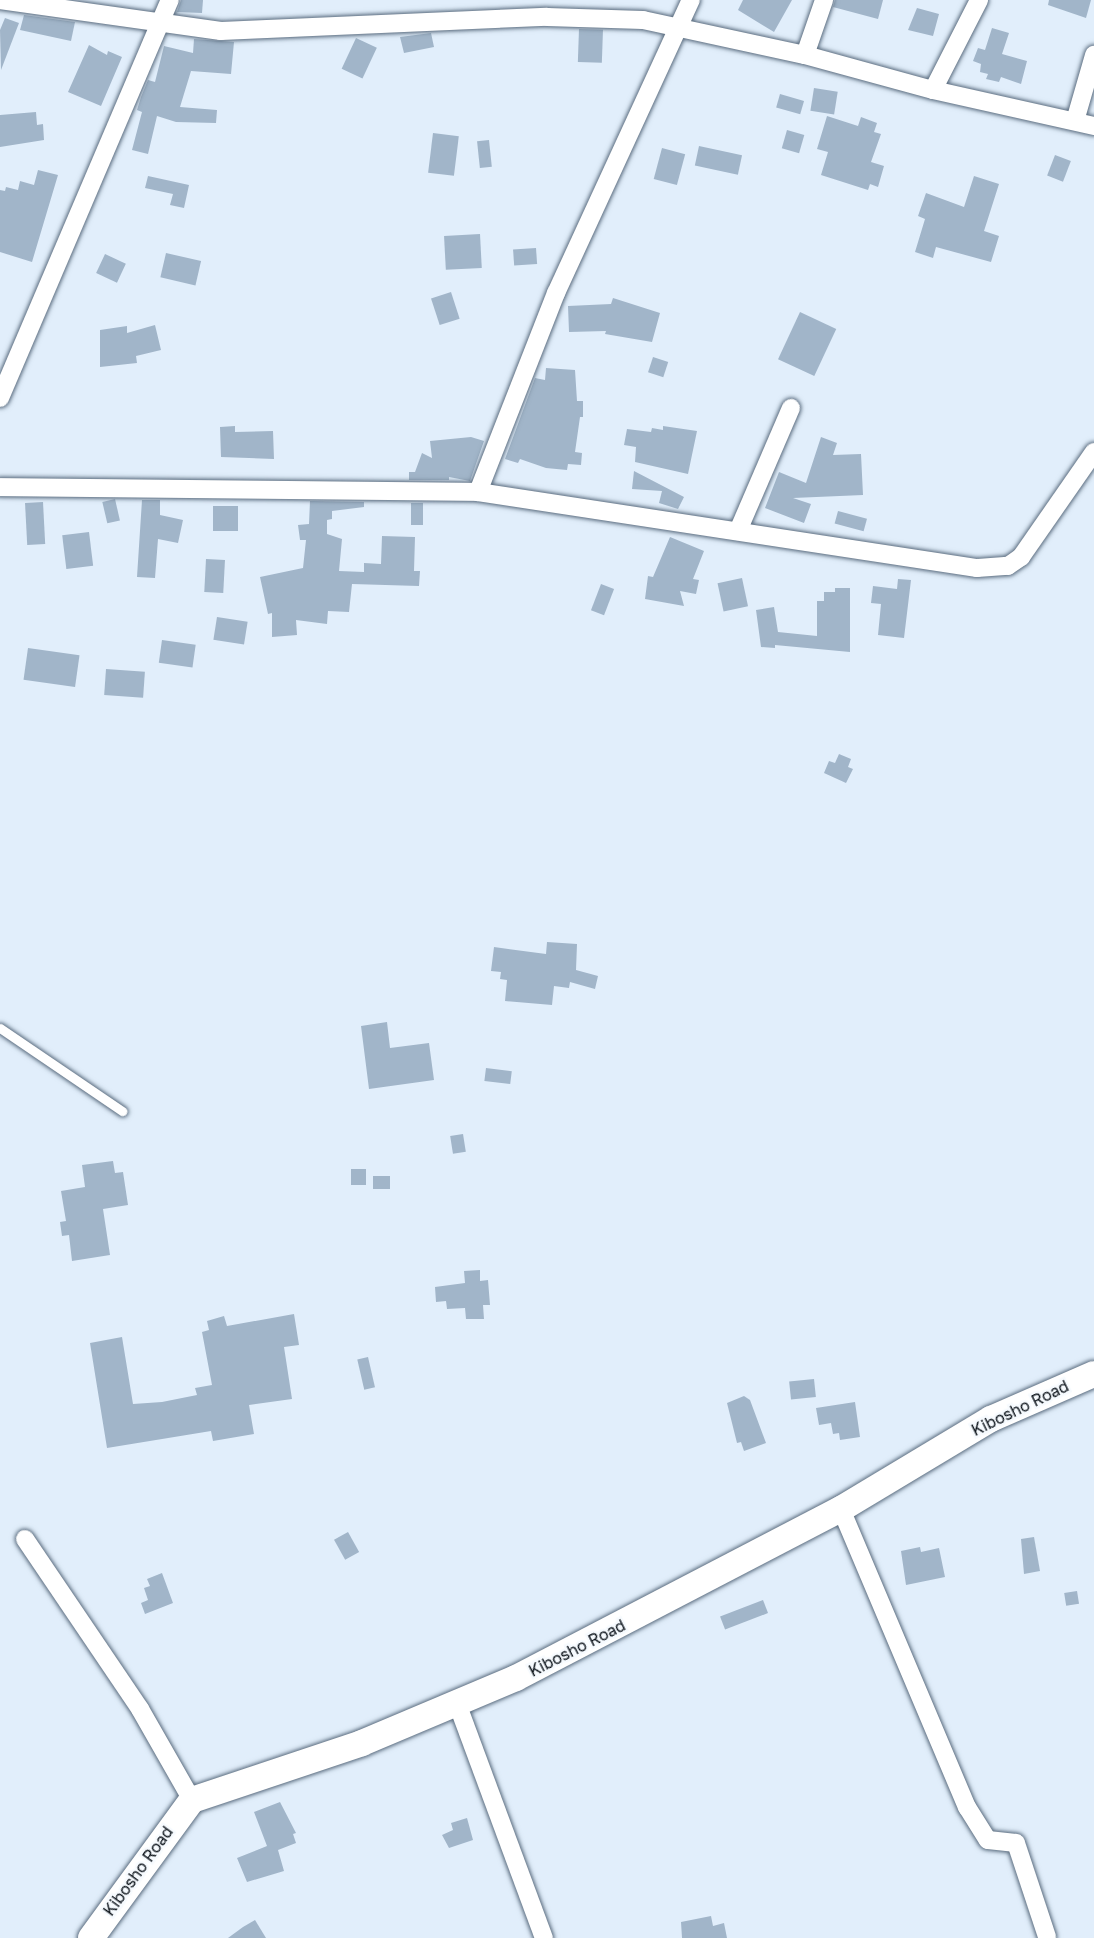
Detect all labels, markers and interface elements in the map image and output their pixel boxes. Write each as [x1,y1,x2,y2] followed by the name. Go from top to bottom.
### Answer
[968,1376,1072,1440] street label: Kibosho Road
[525,1615,629,1681] street label: Kibosho Road
[99,1823,177,1919] street label: Kibosho Road

